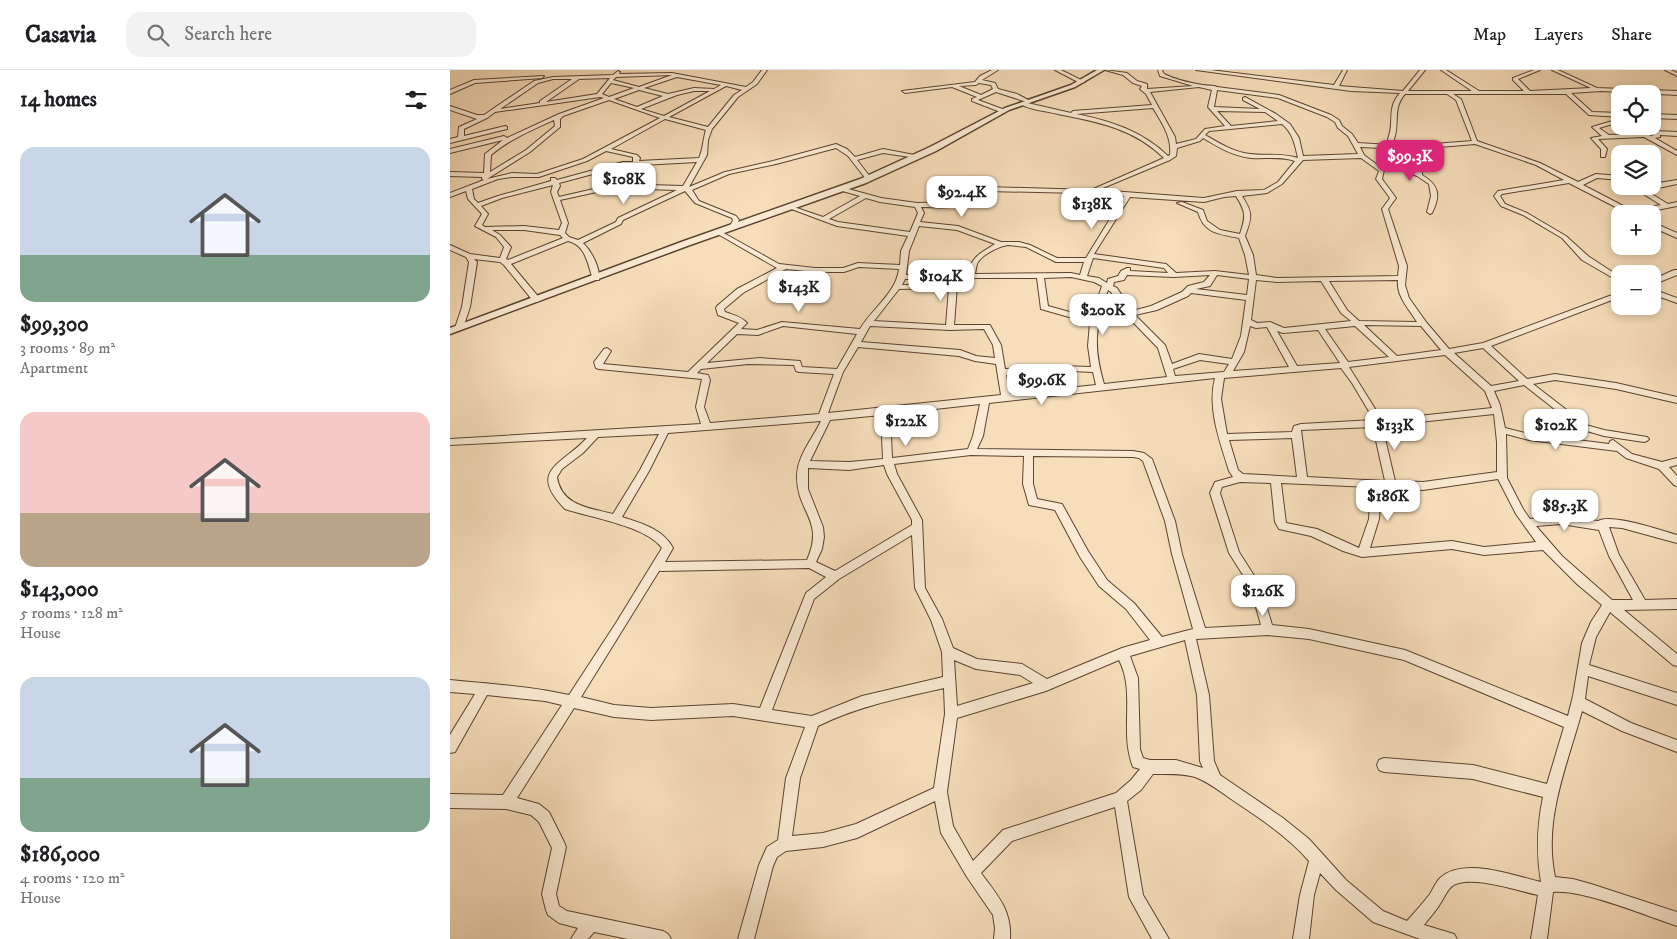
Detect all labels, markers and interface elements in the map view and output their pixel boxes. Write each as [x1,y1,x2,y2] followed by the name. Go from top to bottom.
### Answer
[126,12,476,57] search box
[25,20,96,50] text: Casavia
[144,21,172,49] icon: search
[184,23,272,46] text: Search here
[1473,24,1506,46] text: Map
[1534,24,1583,46] text: Layers
[1611,24,1652,46] text: Share
[1611,85,1661,315] map controls
[1611,85,1661,135] button: locate
[402,86,430,114] icon: filters
[20,87,97,113] text: 14 homes
[1369,140,1451,182] pin: $99.3K
[1611,145,1661,195] button: layers
[1387,146,1433,166] text: $99.3K
[589,162,659,205] pin: $108K
[603,169,645,189] text: $108K
[921,176,1003,218] pin: $92.4K
[180,180,270,270] icon: home
[937,182,987,202] text: $92.4K
[1057,188,1127,230] pin: $138K
[1072,194,1112,214] text: $138K
[1611,205,1661,255] button: +
[906,260,976,302] pin: $104K
[1611,265,1661,315] button: −
[919,266,963,286] text: $104K
[764,270,834,313] pin: $143K
[778,277,820,297] text: $143K
[1068,294,1138,336] pin: $200K
[1080,300,1126,320] text: $200K
[20,312,89,338] text: $99,300
[20,338,115,358] text: 3 rooms · 89 m²
[20,358,88,378] text: Apartment
[1001,364,1083,406] pin: $99.6K
[1018,370,1066,390] text: $99.6K
[871,404,941,447] pin: $122K
[1360,408,1430,451] pin: $133K
[1521,408,1591,451] pin: $102K
[885,411,927,431] text: $122K
[1376,415,1414,435] text: $133K
[1535,415,1577,435] text: $102K
[180,445,270,535] icon: home
[1353,480,1423,522] pin: $186K
[1367,486,1409,506] text: $186K
[1524,490,1606,532] pin: $85.3K
[1542,496,1588,516] text: $85.3K
[1228,574,1298,617] pin: $126K
[20,577,99,603] text: $143,000
[1242,581,1284,601] text: $126K
[20,603,123,623] text: 5 rooms · 128 m²
[20,623,61,643] text: House
[180,710,270,800] icon: home
[20,842,100,868] text: $186,000
[20,868,125,888] text: 4 rooms · 120 m²
[20,888,61,908] text: House

